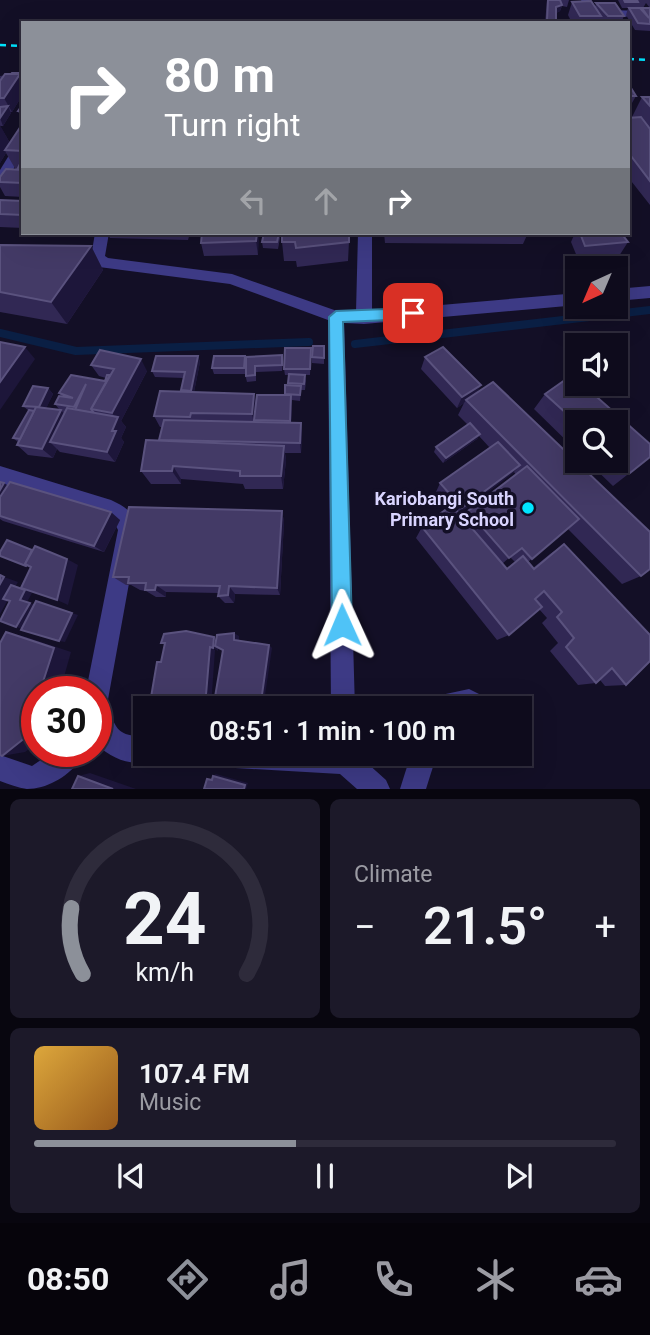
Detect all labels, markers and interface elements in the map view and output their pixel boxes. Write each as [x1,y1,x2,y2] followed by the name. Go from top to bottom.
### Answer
[164,47,275,104] text: 80 m
[49,49,140,140] icon: right
[164,106,300,144] text: Turn right
[234,182,272,220] icon: left
[307,182,345,220] icon: ahead
[380,182,418,220] icon: right
[565,256,628,318] north arrow
[565,256,628,473] map controls
[383,283,443,343] pin
[394,294,432,332] icon: arrive
[565,333,628,396] button: sound
[565,410,628,473] button: search
[375,488,514,530] place label: Kariobangi South Primary School
[520,500,536,516] marker: Kariobangi South Primary School
[305,588,379,662] position arrow
[21,676,112,767] speed limit sign: 30
[209,716,456,746] text: 08:51 · 1 min · 100 m
[354,861,433,888] text: Climate
[123,877,207,963] text: 24
[423,896,547,957] text: 21.5°
[354,905,376,949] text: −
[594,905,616,949] text: +
[136,958,194,987] text: km/h
[139,1059,250,1089] text: 107.4 FM
[139,1089,201,1116] text: Music
[112,1157,150,1195] icon: previous
[306,1157,344,1195] icon: pause
[500,1157,538,1195] icon: next
[163,1255,212,1304] icon: directions
[266,1255,315,1304] icon: music
[369,1255,418,1304] icon: phone
[471,1255,520,1304] icon: climate
[574,1255,623,1304] icon: car
[27,1260,109,1298] text: 08:50

